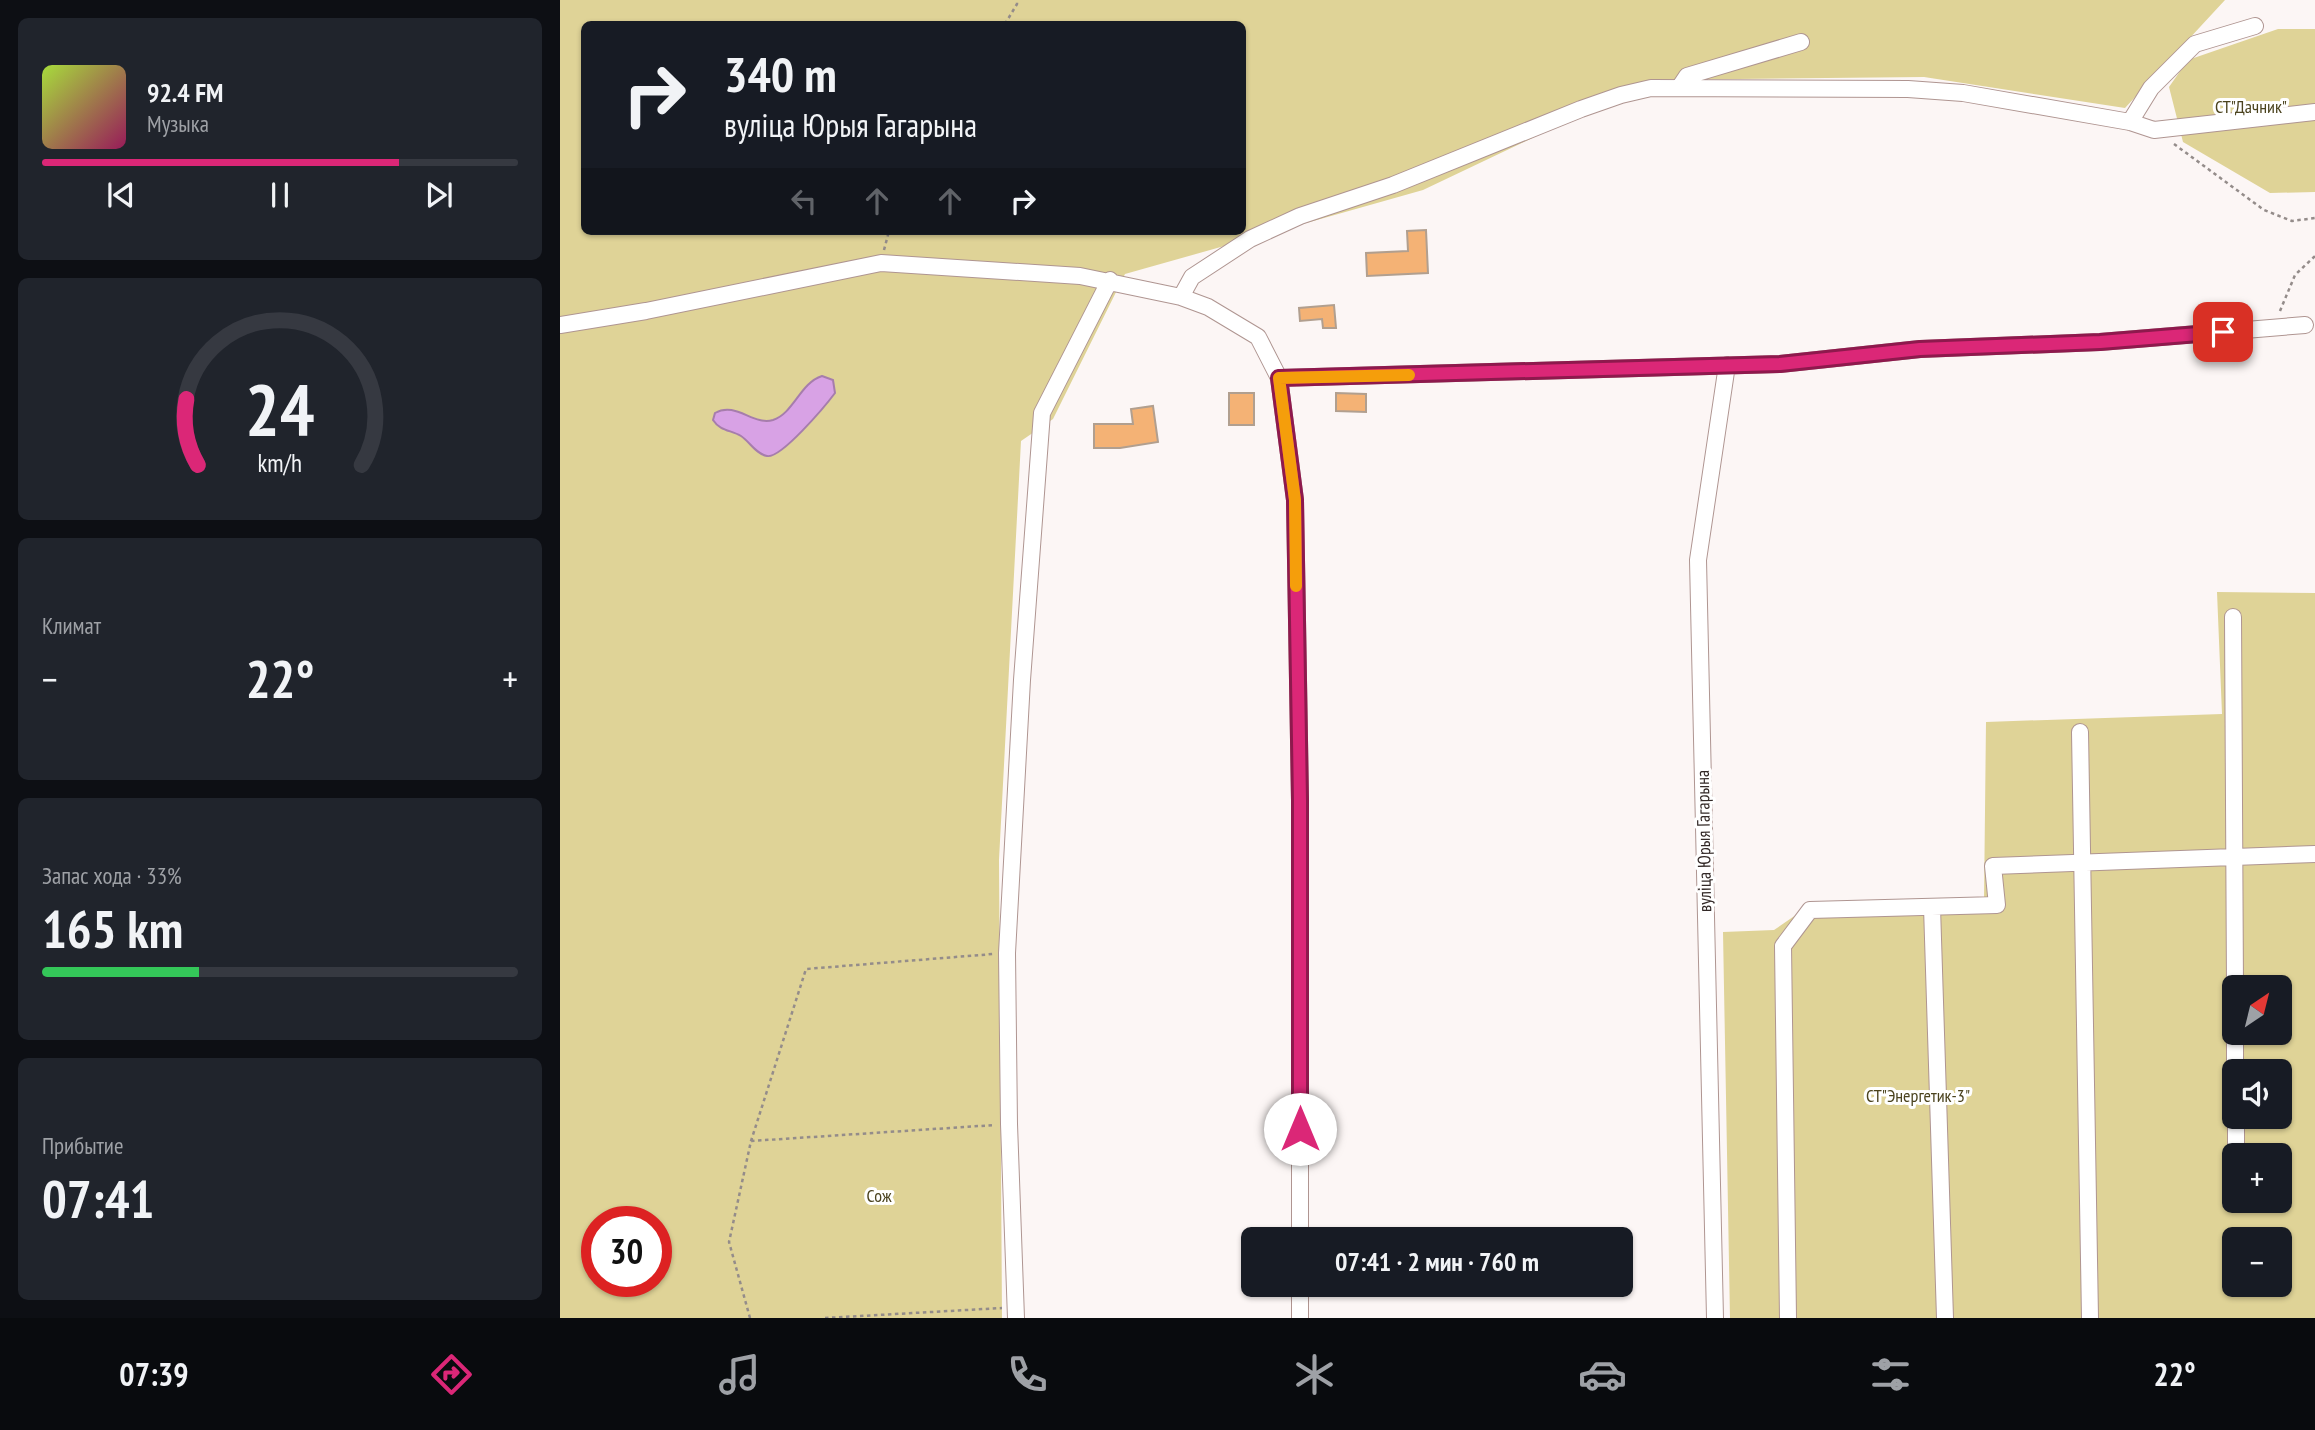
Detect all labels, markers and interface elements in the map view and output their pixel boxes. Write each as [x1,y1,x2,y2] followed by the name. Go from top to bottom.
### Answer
[724,42,837,106] text: 340 m
[609,49,700,140] icon: right
[147,76,223,109] text: 92.4 FM
[2215,95,2287,118] park label: СТ"Дачник"
[724,104,977,146] text: вуліца Юрыя Гагарына
[147,109,209,138] text: Музыка
[102,176,140,214] icon: previous
[261,176,299,214] icon: pause
[420,176,458,214] icon: next
[785,182,823,220] icon: left
[858,182,896,220] icon: ahead
[931,182,969,220] icon: ahead
[1004,182,1042,220] icon: right
[2193,302,2253,362] pin
[2204,313,2242,351] icon: arrive
[245,361,315,455] text: 24
[258,447,302,479] text: km/h
[42,611,101,640] text: Климат
[246,645,314,712] text: 22°
[42,654,58,703] text: −
[502,654,518,703] text: +
[1691,770,1716,912] street label: вуліца Юрыя Гагарына
[42,861,182,890] text: Запас хода · 33%
[42,895,183,962] text: 165 km
[2222,975,2292,1045] north arrow
[2222,975,2292,1297] map controls
[2222,1059,2292,1129] button: sound
[1866,1084,1970,1107] park label: СТ"Энергетик-3"
[1263,1092,1337,1166] position arrow
[42,1131,123,1160] text: Прибытие
[2222,1143,2292,1213] button: +
[42,1165,154,1232] text: 07:41
[866,1184,892,1207] park label: Сож
[581,1206,672,1297] speed limit sign: 30
[2222,1227,2292,1297] button: −
[1335,1245,1539,1278] text: 07:41 · 2 мин · 760 m
[427,1350,476,1399] icon: directions
[715,1350,764,1399] icon: music
[1003,1350,1052,1399] icon: phone
[1290,1350,1339,1399] icon: climate
[1578,1350,1627,1399] icon: car
[1866,1350,1915,1399] icon: filters
[119,1353,189,1395] text: 07:39
[2153,1353,2196,1395] text: 22°

